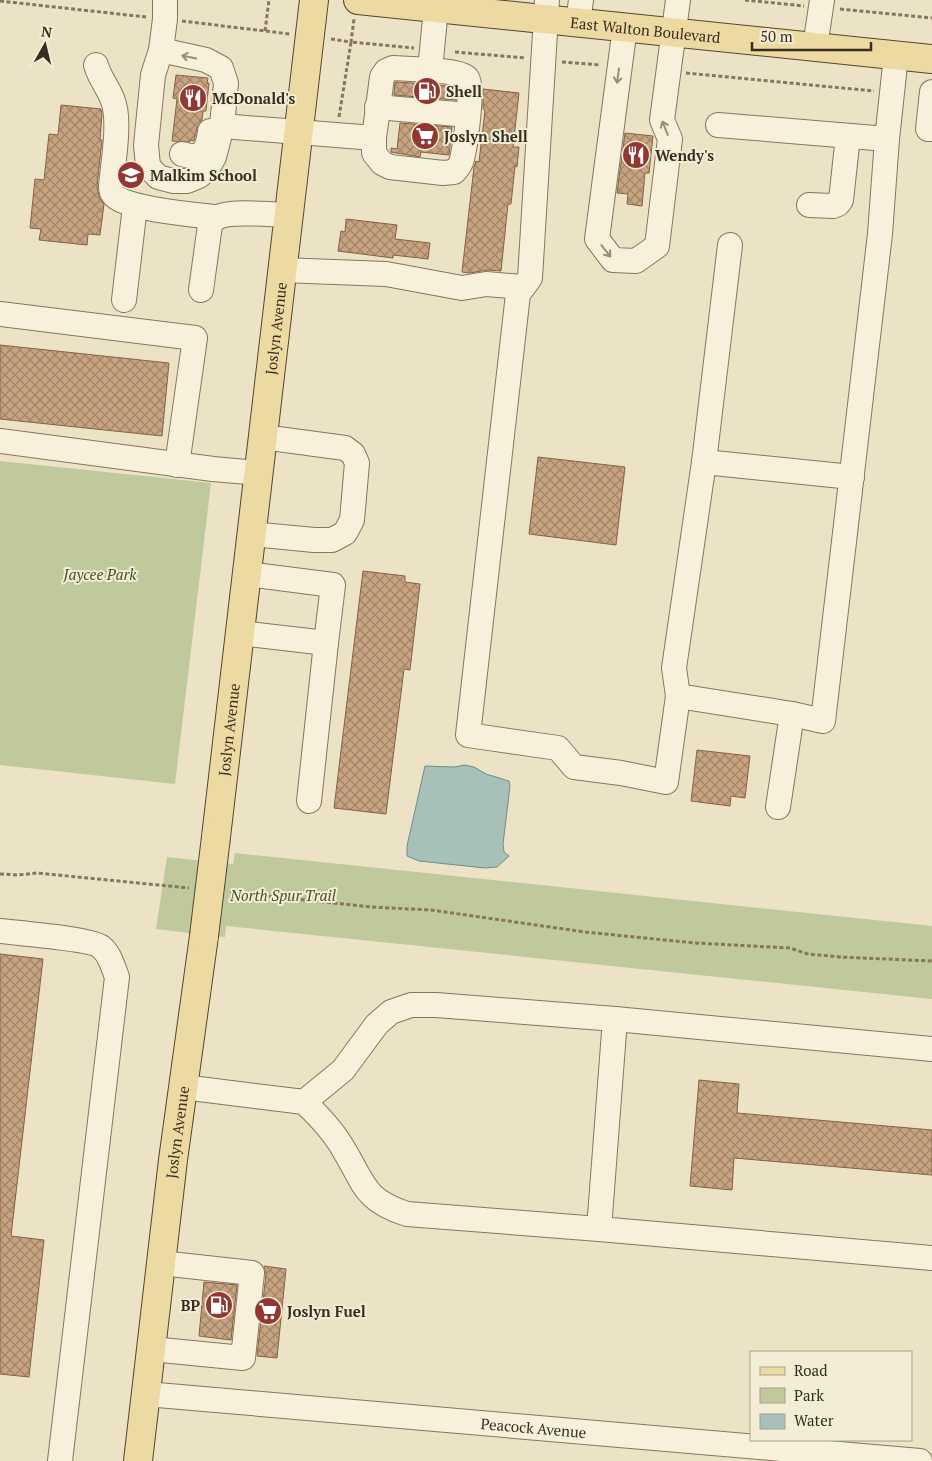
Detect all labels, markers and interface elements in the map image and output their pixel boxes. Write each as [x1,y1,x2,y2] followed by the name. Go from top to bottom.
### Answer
[569,12,722,47] street label: East Walton Boulevard
[20,20,70,70] north arrow
[752,20,871,52] scale bar
[40,21,54,42] text: N
[760,26,793,46] text: 50 m
[182,51,198,61] one-way arrow
[613,67,623,83] one-way arrow
[412,76,442,106] fuel station icon: Shell
[446,81,482,101] place label: Shell
[178,83,208,113] restaurant icon: McDonald's
[212,88,296,108] place label: McDonald's
[410,121,440,151] supermarket icon: Joslyn Shell
[660,121,670,136] one-way arrow
[444,126,528,146] place label: Joslyn Shell
[621,140,651,170] restaurant icon: Wendy's
[655,145,714,165] place label: Wendy's
[116,160,146,190] school or university icon: Malkim School
[150,165,257,185] place label: Malkim School
[600,244,611,257] one-way arrow
[260,281,291,376] street label: Joslyn Avenue
[63,564,137,584] park label: Jaycee Park
[213,682,244,777] street label: Joslyn Avenue
[229,885,337,905] park label: North Spur Trail
[161,1085,193,1180] street label: Joslyn Avenue
[204,1290,234,1320] fuel station icon: BP
[181,1295,200,1315] place label: BP
[253,1296,283,1326] supermarket icon: Joslyn Fuel
[287,1301,366,1321] place label: Joslyn Fuel
[750,1351,912,1441] legend
[794,1360,827,1380] text: Road
[794,1385,824,1405] text: Park
[794,1410,834,1430] text: Water
[480,1413,587,1442] street label: Peacock Avenue

